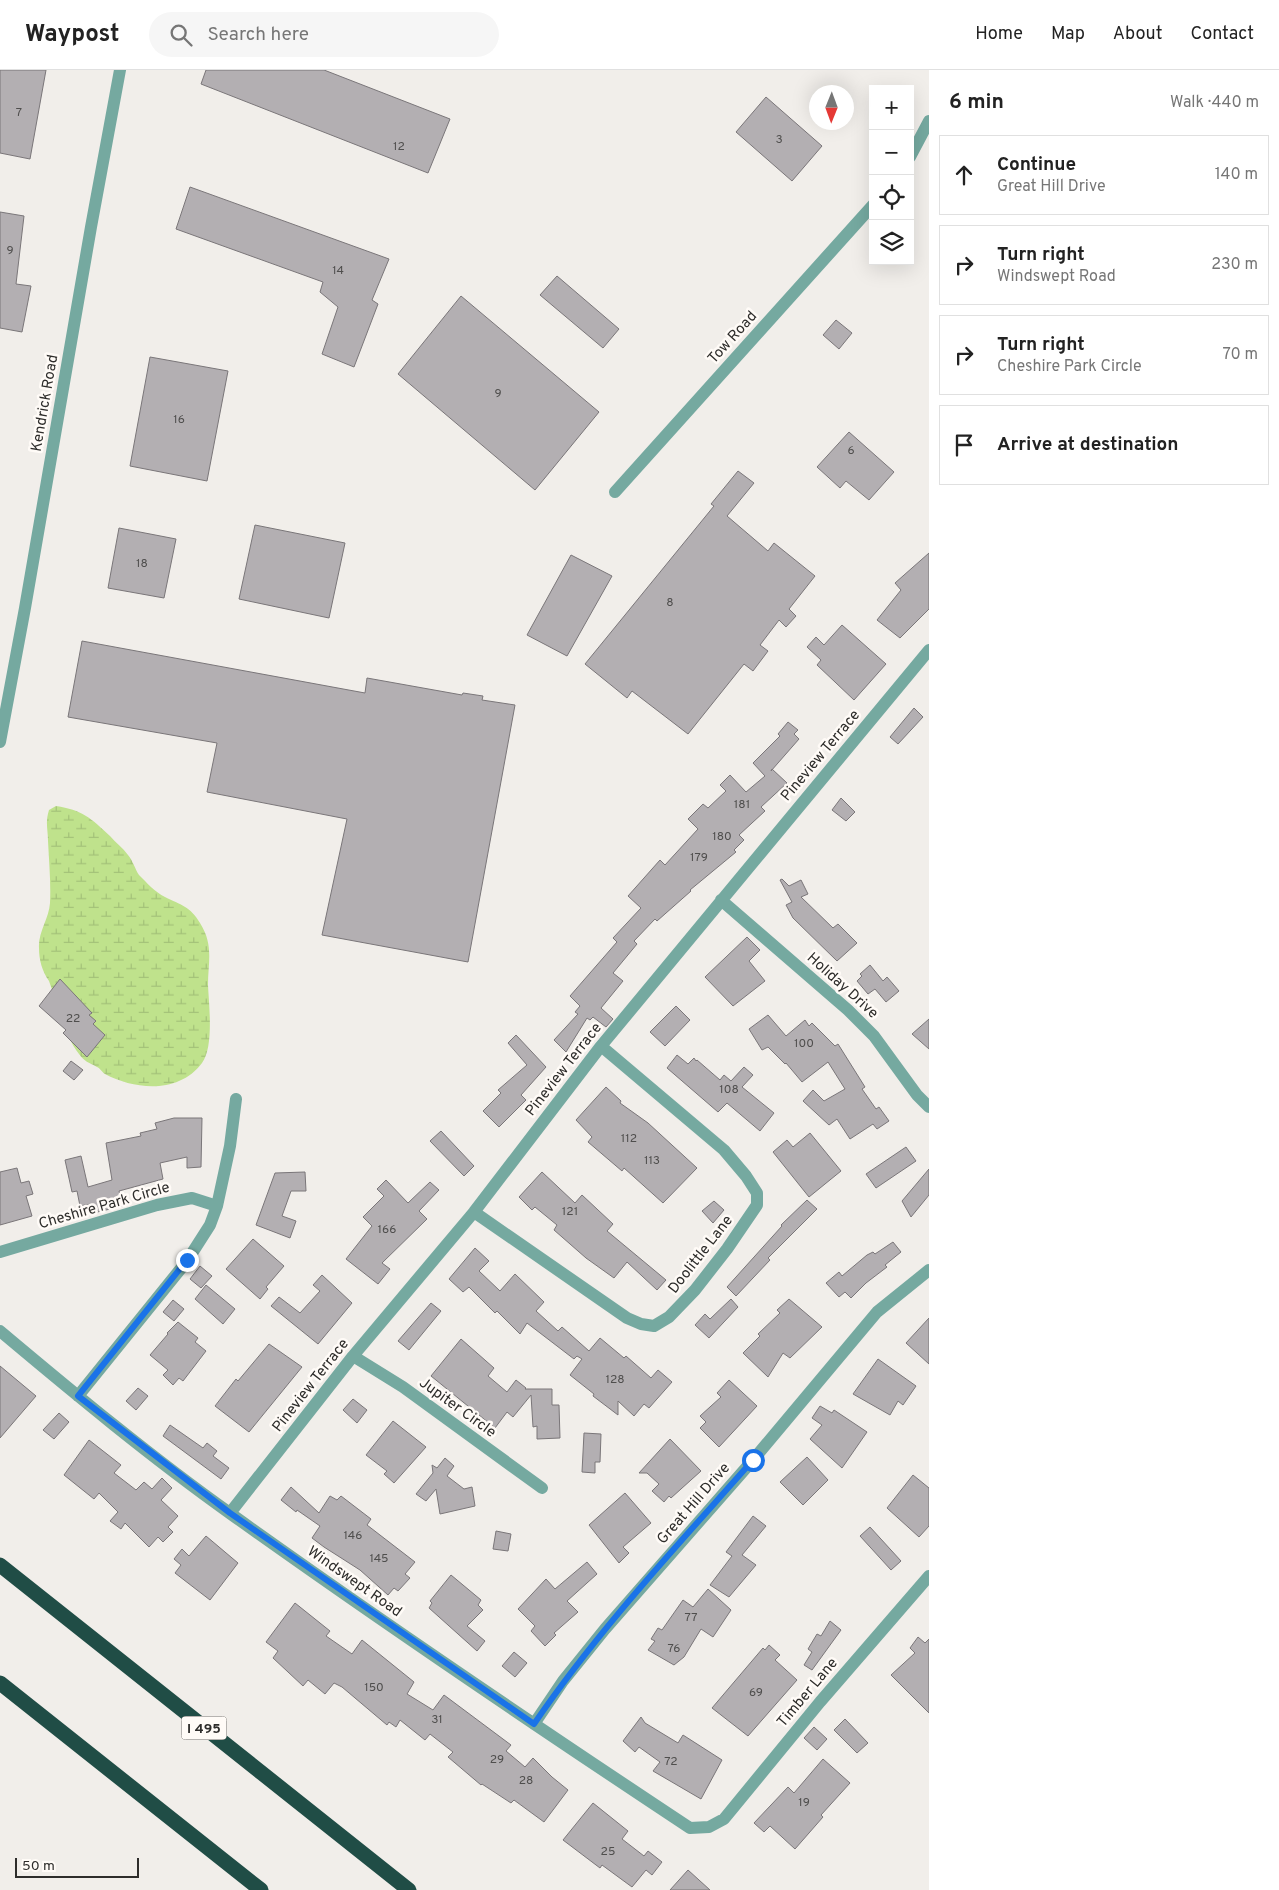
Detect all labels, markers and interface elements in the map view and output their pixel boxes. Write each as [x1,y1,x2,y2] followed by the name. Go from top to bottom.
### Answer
[149,12,499,57] search box
[25,20,119,50] text: Waypost
[167,21,195,49] icon: search
[207,23,309,47] text: Search here
[975,23,1023,46] text: Home
[1051,23,1085,46] text: Map
[1113,23,1162,46] text: About
[1190,23,1254,46] text: Contact
[809,85,854,130] north arrow
[869,85,914,265] map controls
[869,85,914,130] button: +
[949,89,1004,116] text: 6 min
[1170,93,1259,113] text: Walk · 440 m
[16,105,22,121] house number: 7
[869,130,914,175] button: −
[775,132,783,148] house number: 3
[393,139,405,155] house number: 12
[997,153,1076,177] text: Continue
[950,161,978,189] icon: ahead
[1215,165,1258,185] text: 140 m
[869,175,914,220] button: locate
[997,177,1106,197] text: Great Hill Drive
[869,220,914,265] button: layers
[6,243,14,259] house number: 9
[997,243,1085,267] text: Turn right
[950,251,978,279] icon: right
[1211,255,1258,275] text: 230 m
[332,263,344,279] house number: 14
[997,267,1116,287] text: Windswept Road
[704,308,762,368] street label: Tow Road
[997,333,1085,357] text: Turn right
[950,341,978,369] icon: right
[1223,345,1258,365] text: 70 m
[28,353,63,453] street label: Kendrick Road
[997,357,1142,377] text: Cheshire Park Circle
[494,386,502,402] house number: 9
[173,412,185,428] house number: 16
[950,431,978,459] icon: arrive
[997,433,1178,457] text: Arrive at destination
[847,443,855,459] house number: 6
[136,556,148,572] house number: 18
[666,595,674,611] house number: 8
[777,706,865,806] street label: Pineview Terrace
[734,797,750,813] house number: 181
[712,829,732,845] house number: 180
[690,850,708,866] house number: 179
[802,949,882,1023] street label: Holiday Drive
[66,1011,80,1027] house number: 22
[522,1019,607,1120] street label: Pineview Terrace
[794,1036,814,1052] house number: 100
[719,1082,739,1098] house number: 108
[621,1131,637,1147] house number: 112
[644,1153,660,1169] house number: 113
[37,1179,172,1234] street label: Cheshire Park Circle
[562,1204,578,1220] house number: 121
[665,1212,738,1298] street label: Doolittle Lane
[378,1222,396,1238] house number: 166
[176,1249,199,1272] route end
[269,1335,354,1436] street label: Pineview Terrace
[605,1372,625,1388] house number: 128
[415,1374,499,1443] street label: Jupiter Circle
[742,1449,765,1472] route start
[654,1459,735,1549] street label: Great Hill Drive
[344,1528,362,1544] house number: 146
[303,1542,405,1622] street label: Windswept Road
[369,1551,389,1567] house number: 145
[685,1610,697,1626] house number: 77
[668,1641,680,1657] house number: 76
[774,1654,843,1732] street label: Timber Lane
[364,1680,384,1696] house number: 150
[749,1685,763,1701] house number: 69
[431,1712,443,1728] house number: 31
[182,1716,226,1740] road number: I 495
[490,1752,504,1768] house number: 29
[664,1754,678,1770] house number: 72
[519,1773,533,1789] house number: 28
[798,1795,810,1811] house number: 19
[601,1844,615,1860] house number: 25
[15,1855,139,1878] scale bar
[22,1858,55,1875] text: 50 m

